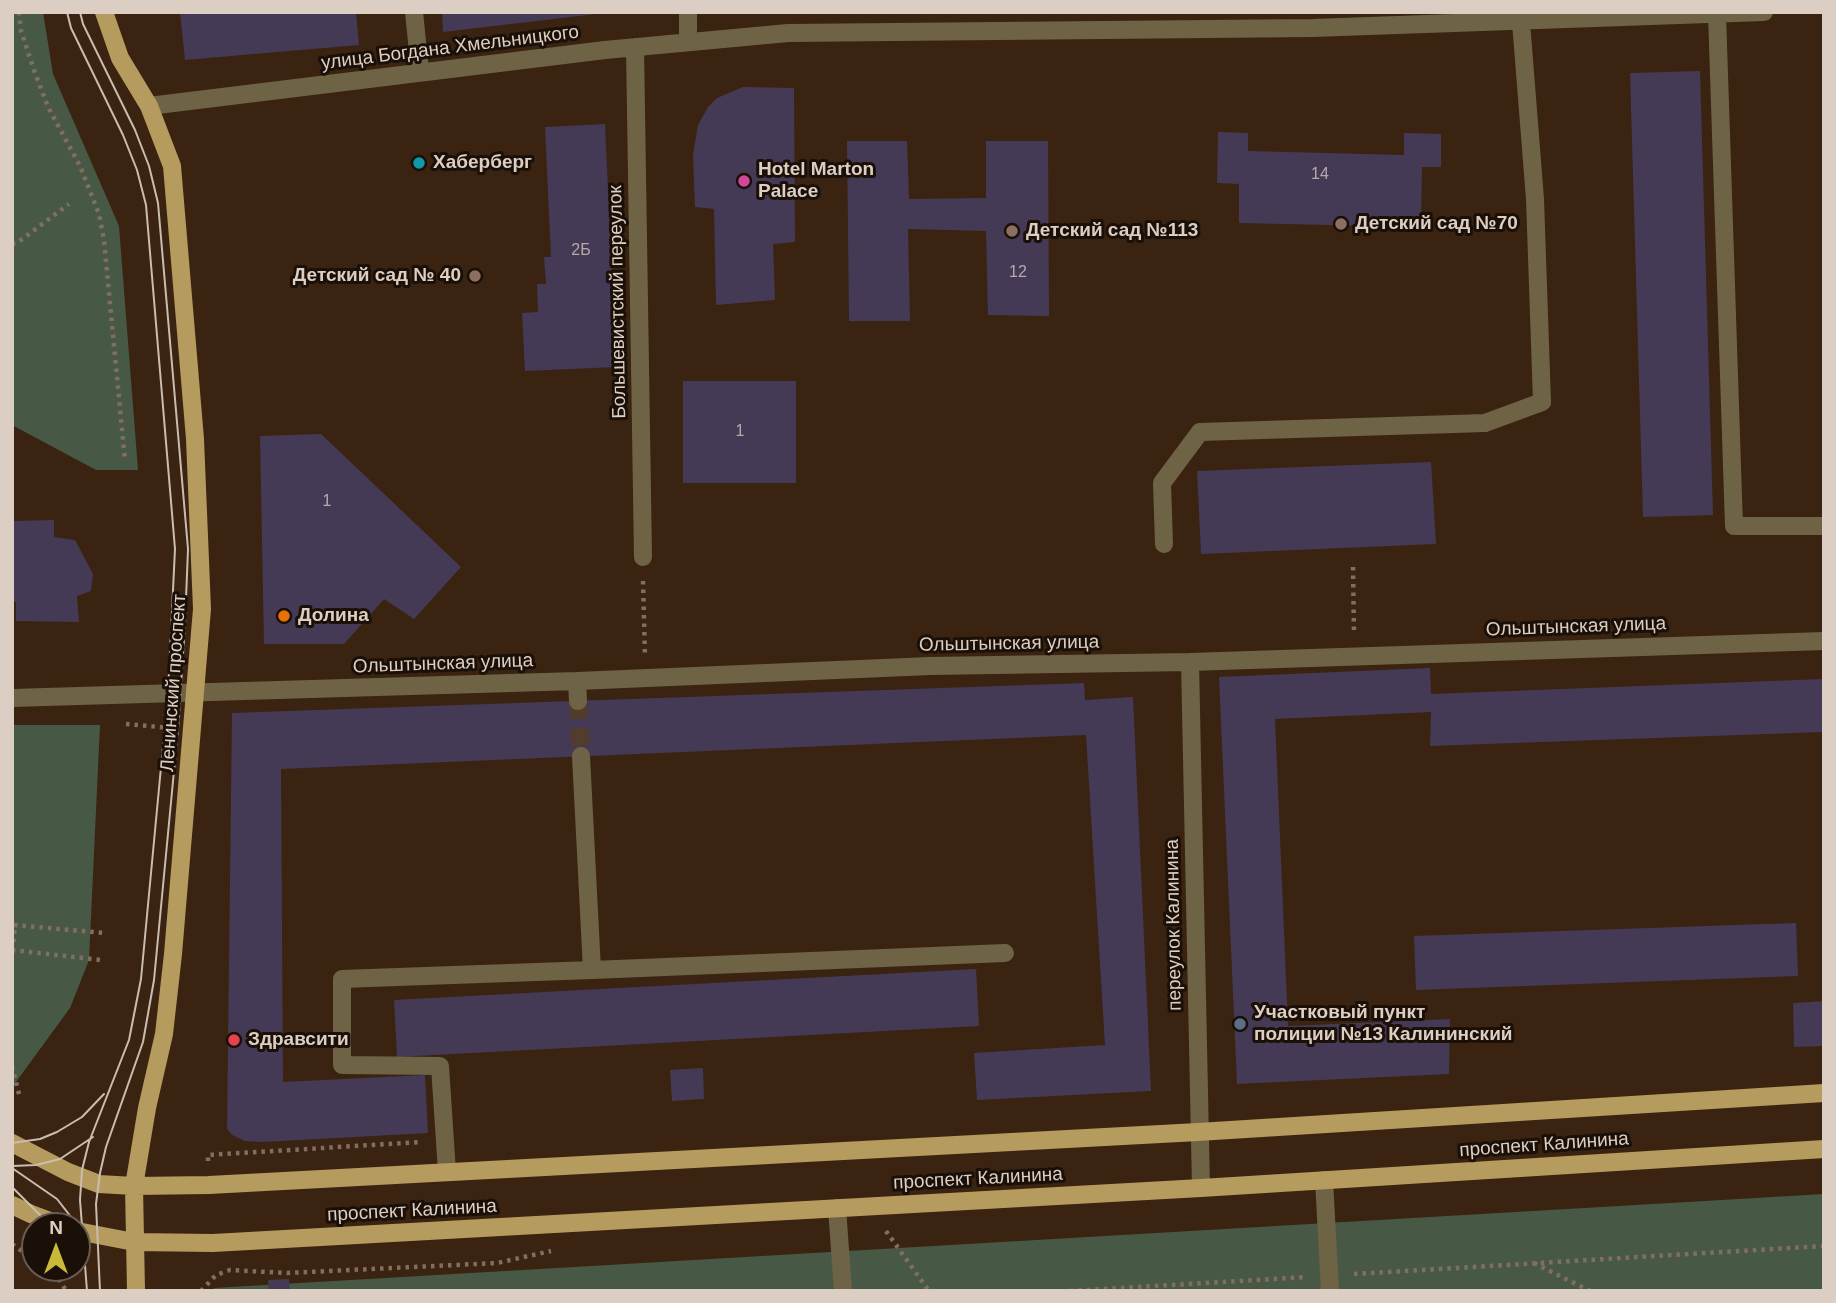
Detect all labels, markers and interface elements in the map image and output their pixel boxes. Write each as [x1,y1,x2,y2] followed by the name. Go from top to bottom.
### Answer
[320,21,580,75] street label: улица Богдана Хмельницкого
[433,152,532,174] place label: Хаберберг
[411,155,427,171] marker: Хаберберг
[758,159,874,203] place label: Hotel Marton Palace
[1311,165,1329,185] house number: 14
[736,173,752,189] marker: Hotel Marton Palace
[605,185,631,419] street label: Большевистский переулок
[1355,213,1518,235] place label: Детский сад №70
[1333,216,1349,232] marker: Детский сад №70
[1026,220,1198,242] place label: Детский сад №113
[1004,223,1020,239] marker: Детский сад №113
[571,241,591,261] house number: 2Б
[1009,263,1027,283] house number: 12
[293,265,461,287] place label: Детский сад № 40
[467,268,483,284] marker: Детский сад № 40
[736,422,744,442] house number: 1
[323,492,331,512] house number: 1
[156,593,192,773] street label: Ленинский проспект
[298,605,369,627] place label: Долина
[276,608,292,624] marker: Долина
[1486,612,1666,642] street label: Ольштынская улица
[919,631,1099,657] street label: Ольштынская улица
[353,649,533,679] street label: Ольштынская улица
[1161,839,1187,1011] street label: переулок Калинина
[1254,1002,1512,1046] place label: Участковый пункт полиции №13 Калининский
[1232,1016,1248,1032] marker: Участковый пункт полиции №13 Калининский
[248,1029,349,1051] place label: Здравсити
[226,1032,242,1048] marker: Здравсити
[1459,1128,1629,1162] street label: проспект Калинина
[893,1163,1063,1195] street label: проспект Калинина
[327,1195,497,1227] street label: проспект Калинина
[21,1212,91,1282] north arrow
[49,1217,63,1238] text: N

